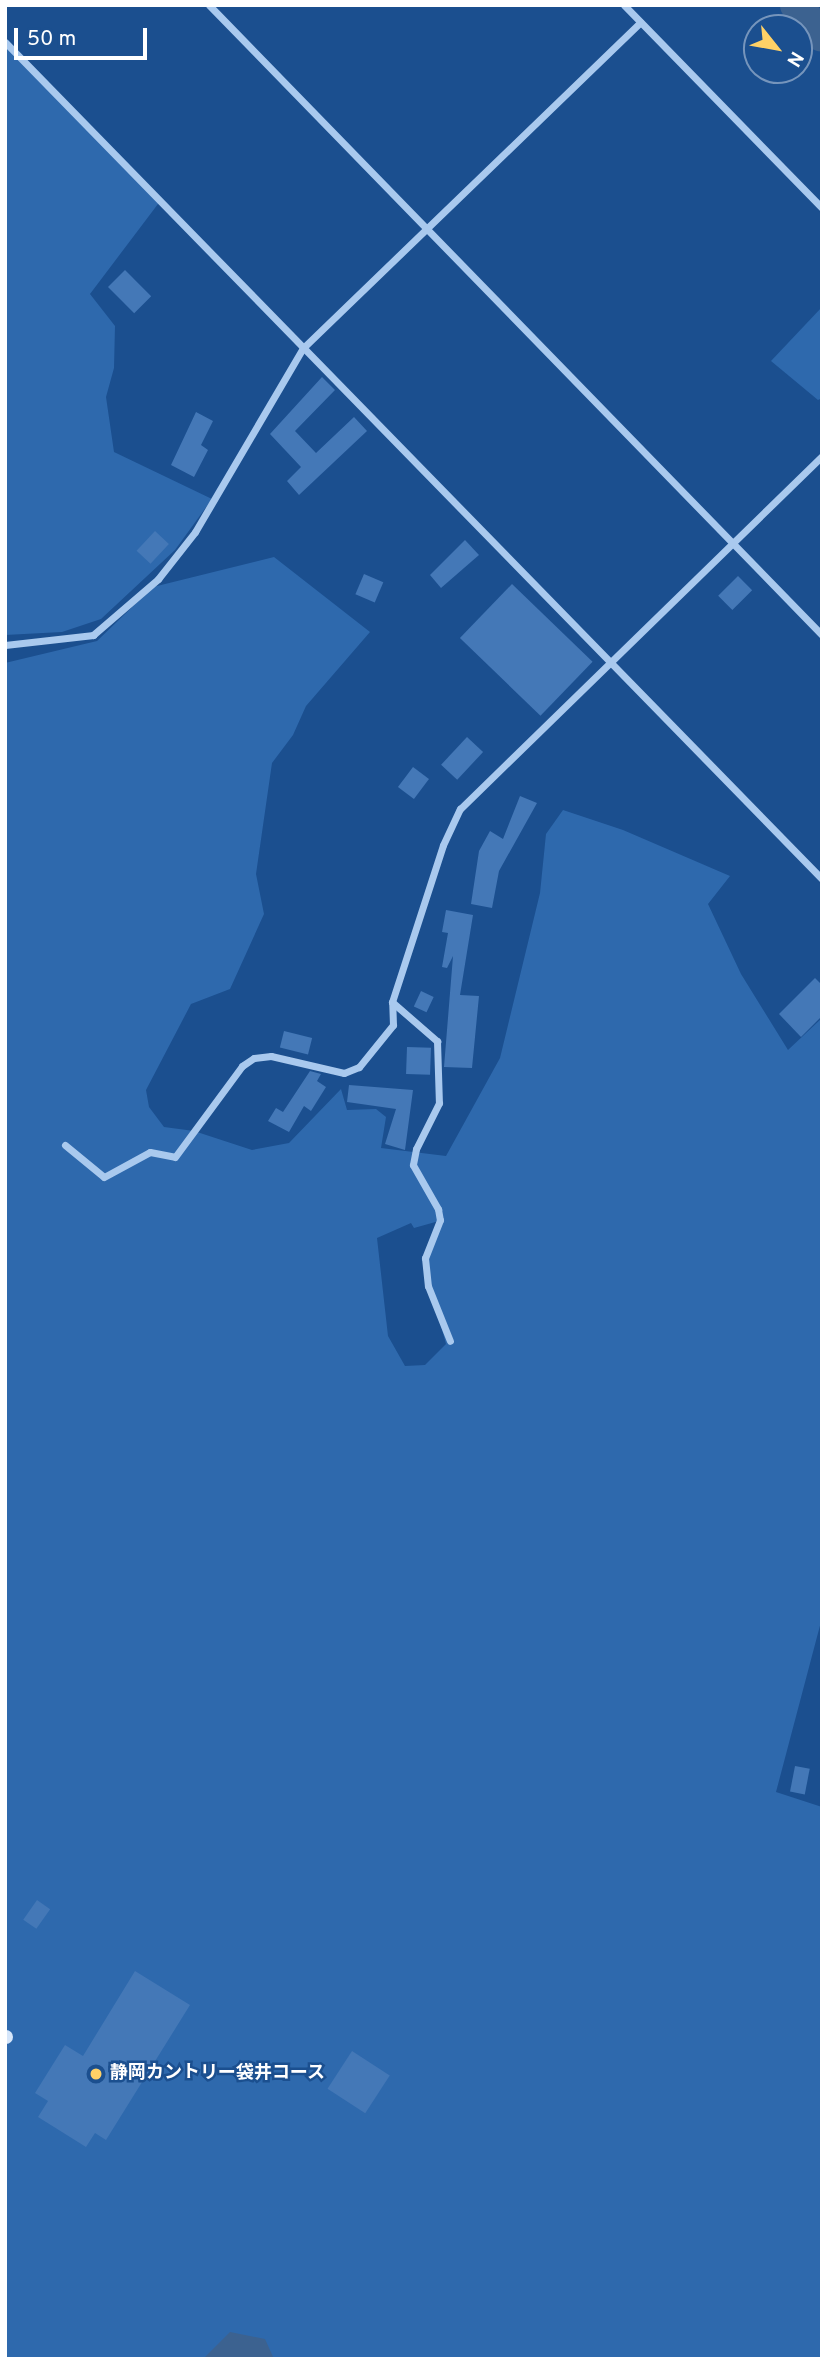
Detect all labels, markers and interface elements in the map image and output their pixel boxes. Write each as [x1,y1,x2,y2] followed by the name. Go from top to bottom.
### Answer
[18,14,150,58] scale bar
[743,14,813,84] north arrow
[27,26,76,53] text: 50 m
[780,47,808,71] text: N
[110,2063,326,2085] place label: 静岡カントリー袋井コース
[88,2066,104,2082] marker: 静岡カントリー袋井コース

